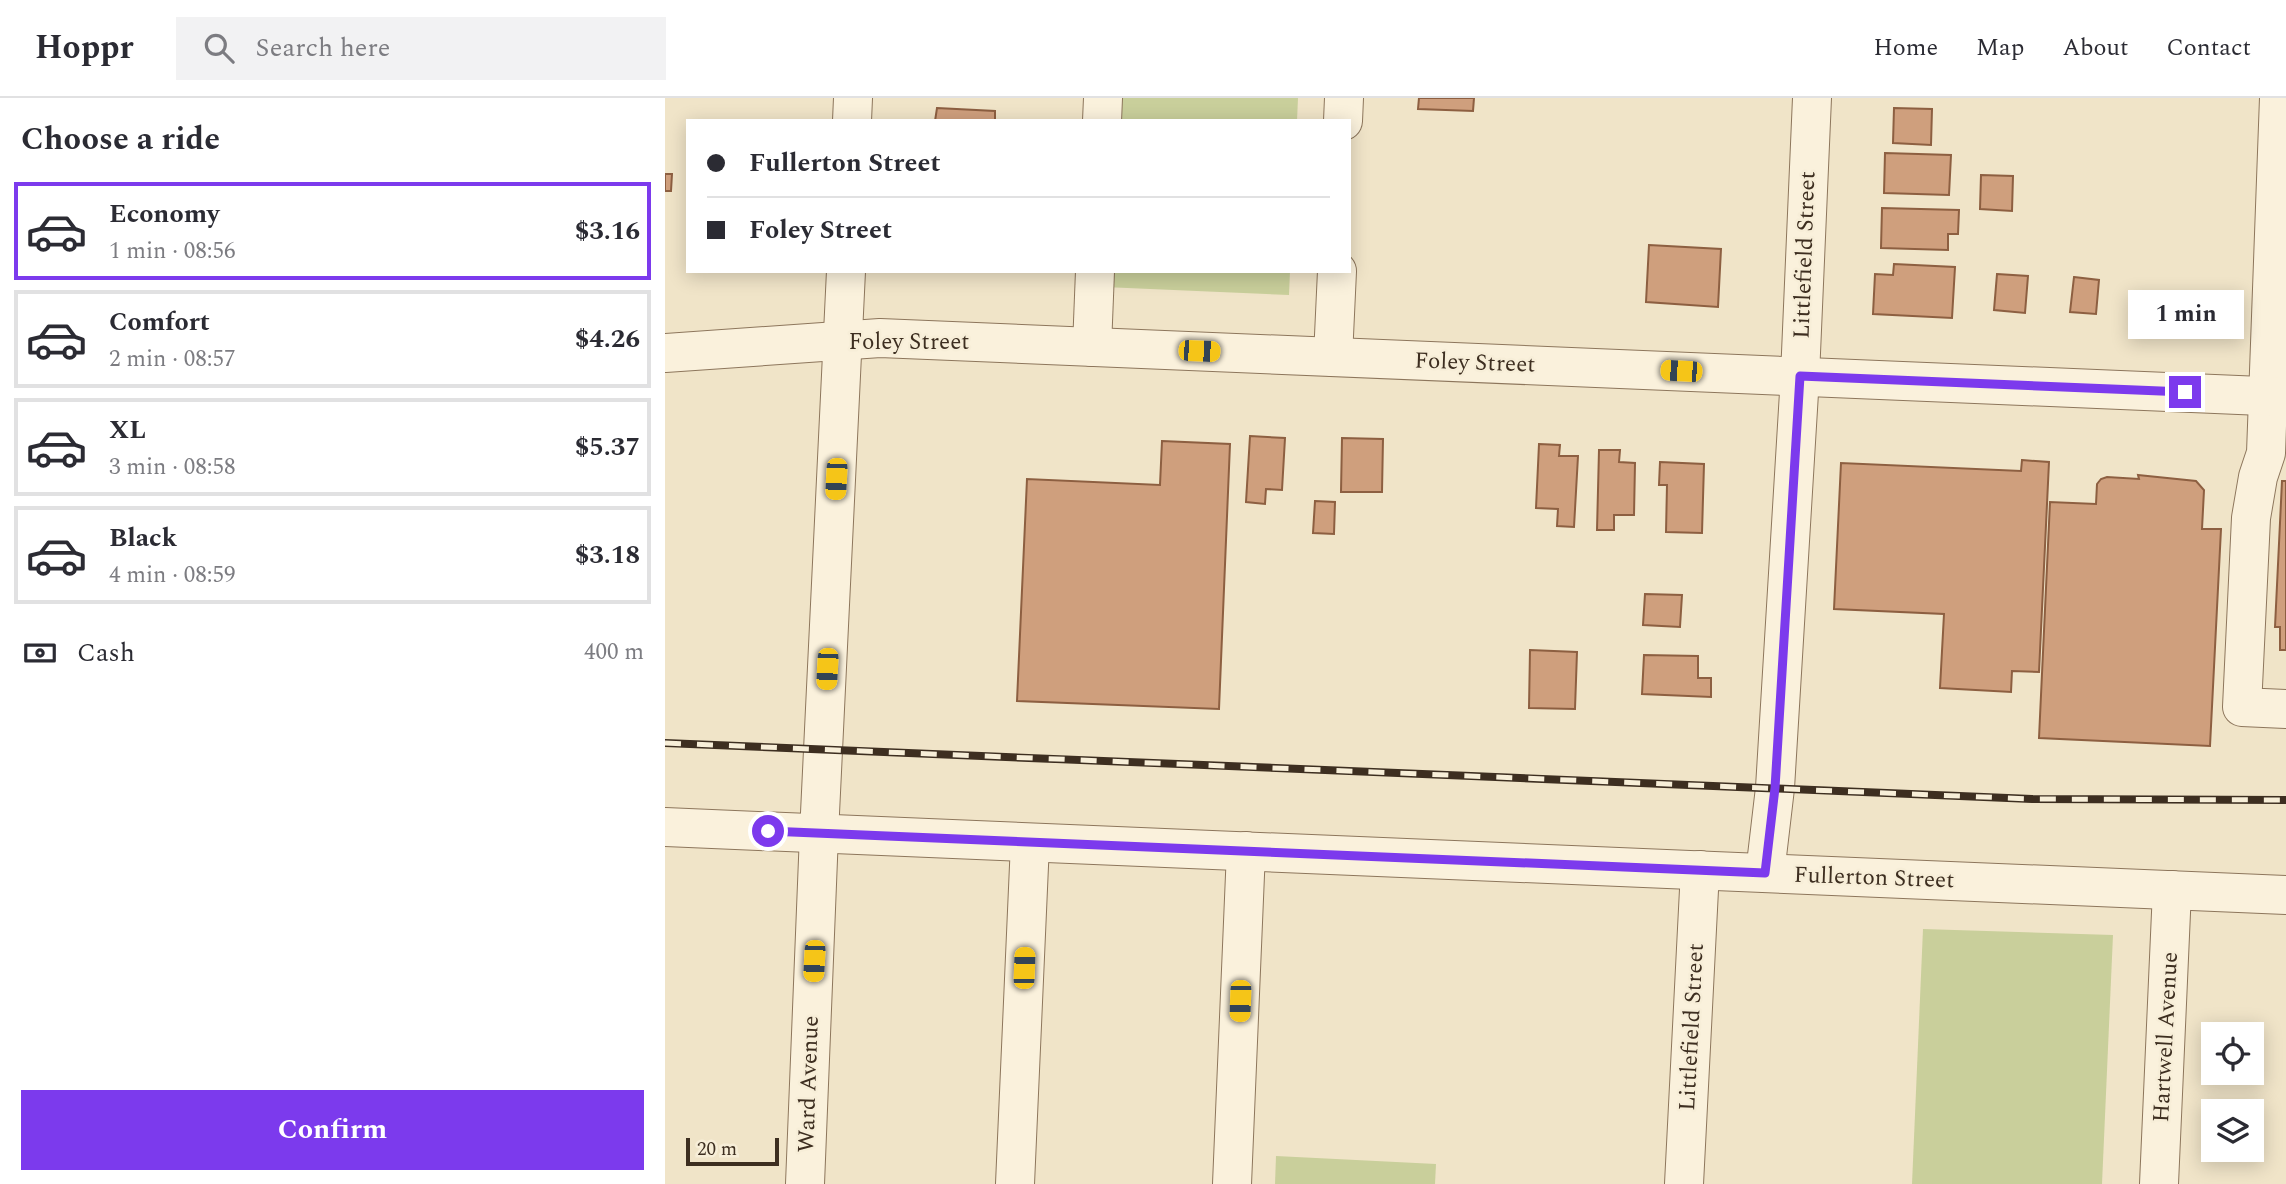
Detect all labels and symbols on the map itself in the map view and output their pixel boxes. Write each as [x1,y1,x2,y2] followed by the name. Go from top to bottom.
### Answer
[1785,171,1825,339] street label: Littlefield Street
[2127,290,2243,340] callout: 1 min
[849,325,969,360] street label: Foley Street
[1178,340,1221,362] car
[1414,343,1536,383] street label: Foley Street
[1660,359,1703,383] car
[2169,376,2201,408] route end
[825,457,848,501] car
[816,647,839,691] car
[752,815,784,847] route start
[1793,858,1955,898] street label: Fullerton Street
[803,939,826,983] car
[1670,942,1714,1112] street label: Littlefield Street
[1013,947,1036,989] car
[2144,951,2188,1123] street label: Hartwell Avenue
[1229,980,1252,1022] car
[789,1015,829,1153] street label: Ward Avenue
[686,1135,779,1167] scale bar

